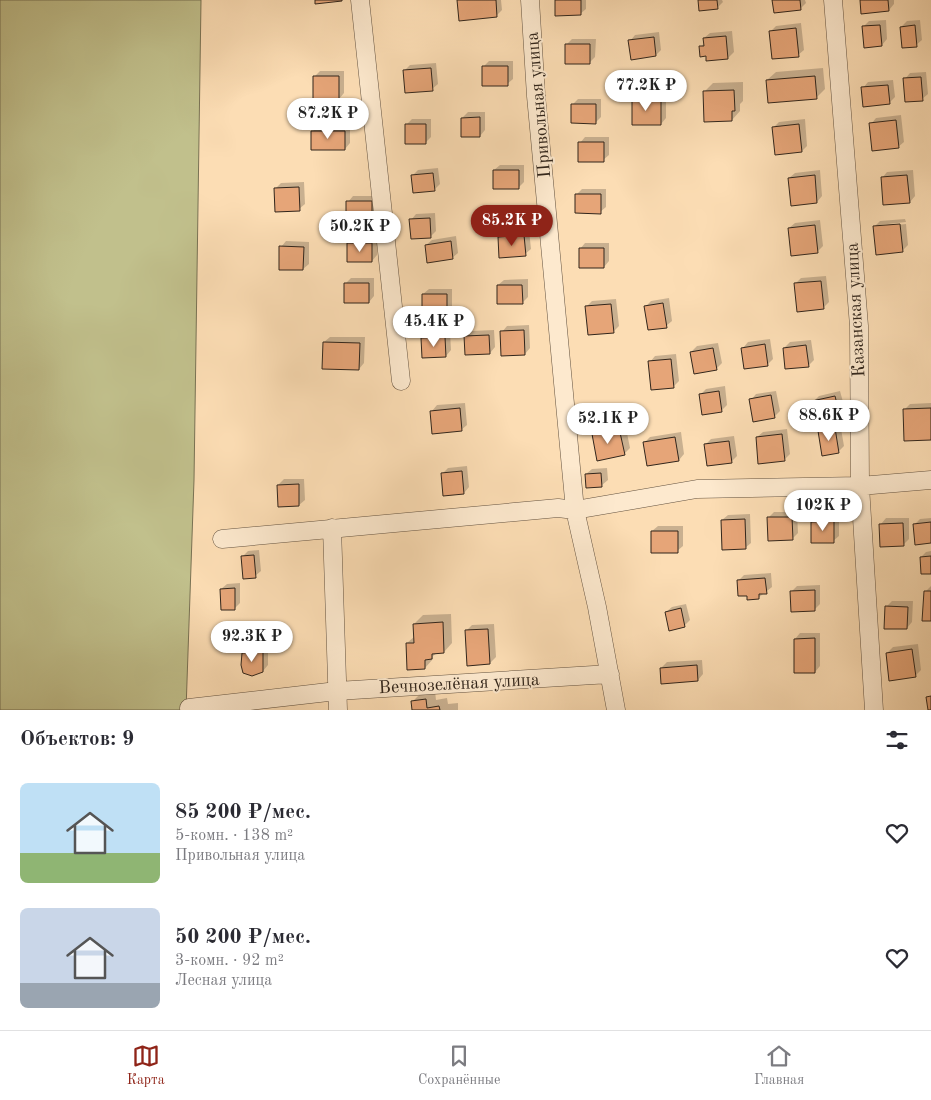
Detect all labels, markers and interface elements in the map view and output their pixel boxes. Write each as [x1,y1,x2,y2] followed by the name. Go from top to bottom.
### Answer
[524,31,554,179] street label: Привольная улица
[600,70,692,112] pin: 77.2K ₽
[616,78,676,94] text: 77.2K ₽
[282,98,374,140] pin: 87.2K ₽
[298,106,358,122] text: 87.2K ₽
[466,204,558,247] pin: 85.2K ₽
[314,210,406,253] pin: 50.2K ₽
[482,213,542,229] text: 85.2K ₽
[330,219,390,235] text: 50.2K ₽
[843,242,869,378] street label: Казанская улица
[388,306,480,348] pin: 45.4K ₽
[404,314,464,330] text: 45.4K ₽
[783,400,875,442] pin: 88.6K ₽
[562,402,654,445] pin: 52.1K ₽
[799,408,859,424] text: 88.6K ₽
[578,411,638,427] text: 52.1K ₽
[782,490,864,532] pin: 102K ₽
[795,498,851,514] text: 102K ₽
[206,620,298,663] pin: 92.3K ₽
[222,629,282,645] text: 92.3K ₽
[378,671,540,697] street label: Вечнозелёная улица
[883,726,911,754] icon: filters
[20,729,134,750] text: Объектов: 9
[175,802,311,823] text: 85 200 ₽/мес.
[60,803,120,863] icon: home
[883,819,911,847] icon: heart
[175,828,293,844] text: 5-комн. · 138 m²
[175,848,305,864] text: Привольная улица
[175,927,311,948] text: 50 200 ₽/мес.
[60,928,120,988] icon: home
[883,944,911,972] icon: heart
[175,953,284,969] text: 3-комн. · 92 m²
[175,973,272,989] text: Лесная улица
[127,1042,165,1089] tab: Карта
[418,1042,501,1089] tab: Сохранённые
[754,1042,804,1089] tab: Главная

